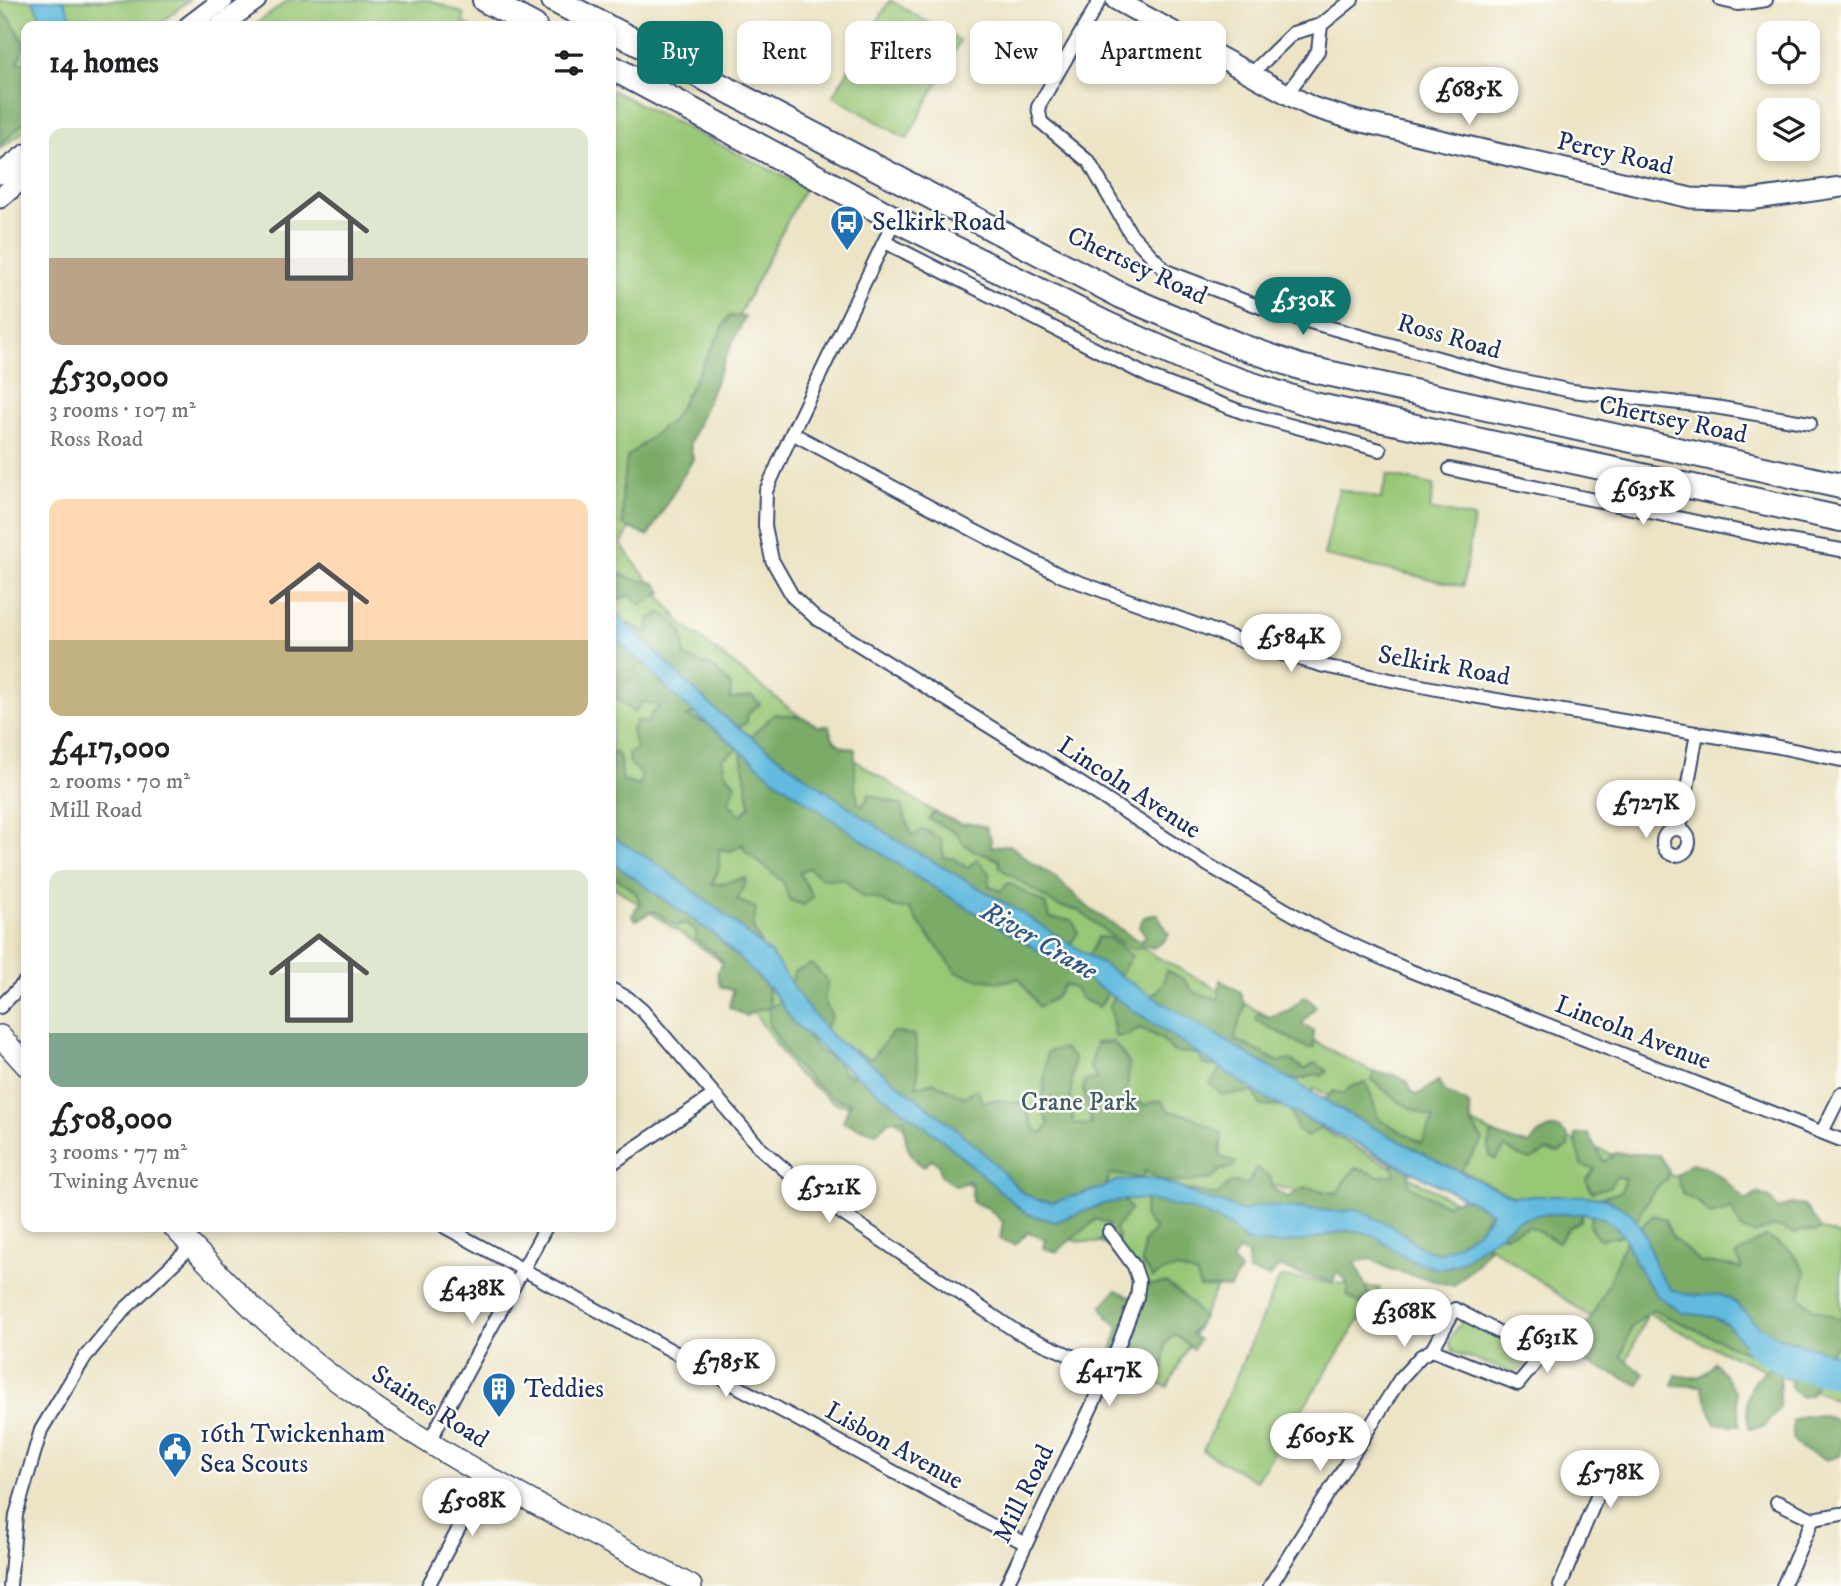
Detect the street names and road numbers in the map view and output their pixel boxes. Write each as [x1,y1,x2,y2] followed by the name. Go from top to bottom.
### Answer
[1554,125,1676,183] street label: Percy Road
[1062,219,1212,313] street label: Chertsey Road
[1393,306,1505,368] street label: Ross Road
[1596,388,1750,452] street label: Chertsey Road
[1375,638,1513,694] street label: Selkirk Road
[1051,729,1207,847] street label: Lincoln Avenue
[1550,988,1716,1078] street label: Lincoln Avenue
[365,1358,495,1456] street label: Staines Road
[819,1394,969,1498] street label: Lisbon Avenue
[986,1439,1062,1549] street label: Mill Road

